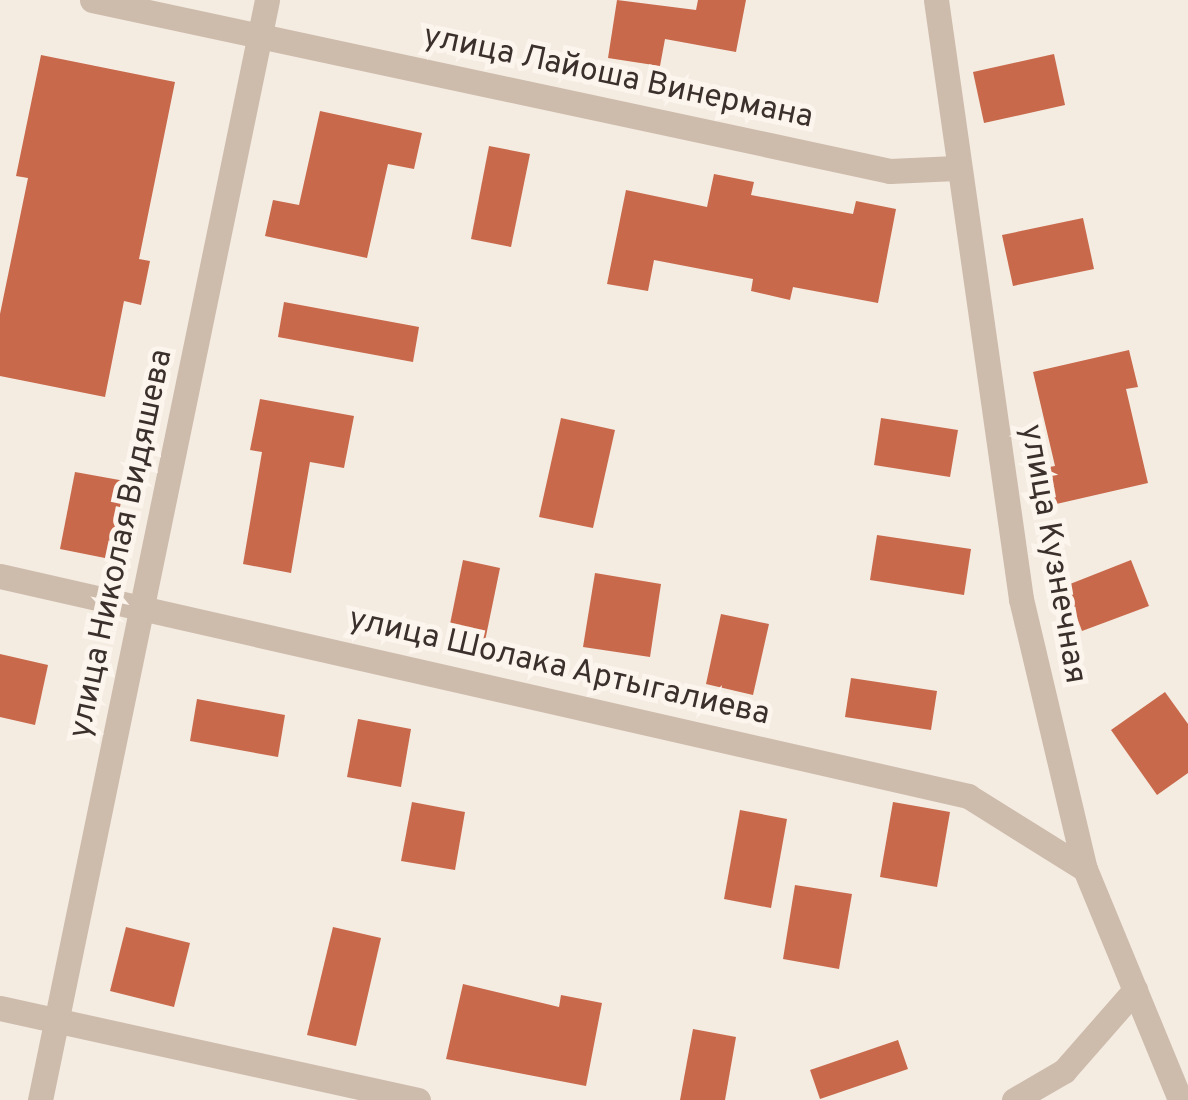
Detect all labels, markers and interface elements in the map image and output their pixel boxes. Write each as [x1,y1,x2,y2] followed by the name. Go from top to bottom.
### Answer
[420,18,816,138] street label: улица Лайоша Винермана
[62,346,182,742] street label: улица Николая Видяшева
[1010,421,1094,687] street label: улица Кузнечная
[344,601,774,735] street label: улица Шолака Артыгалиева

